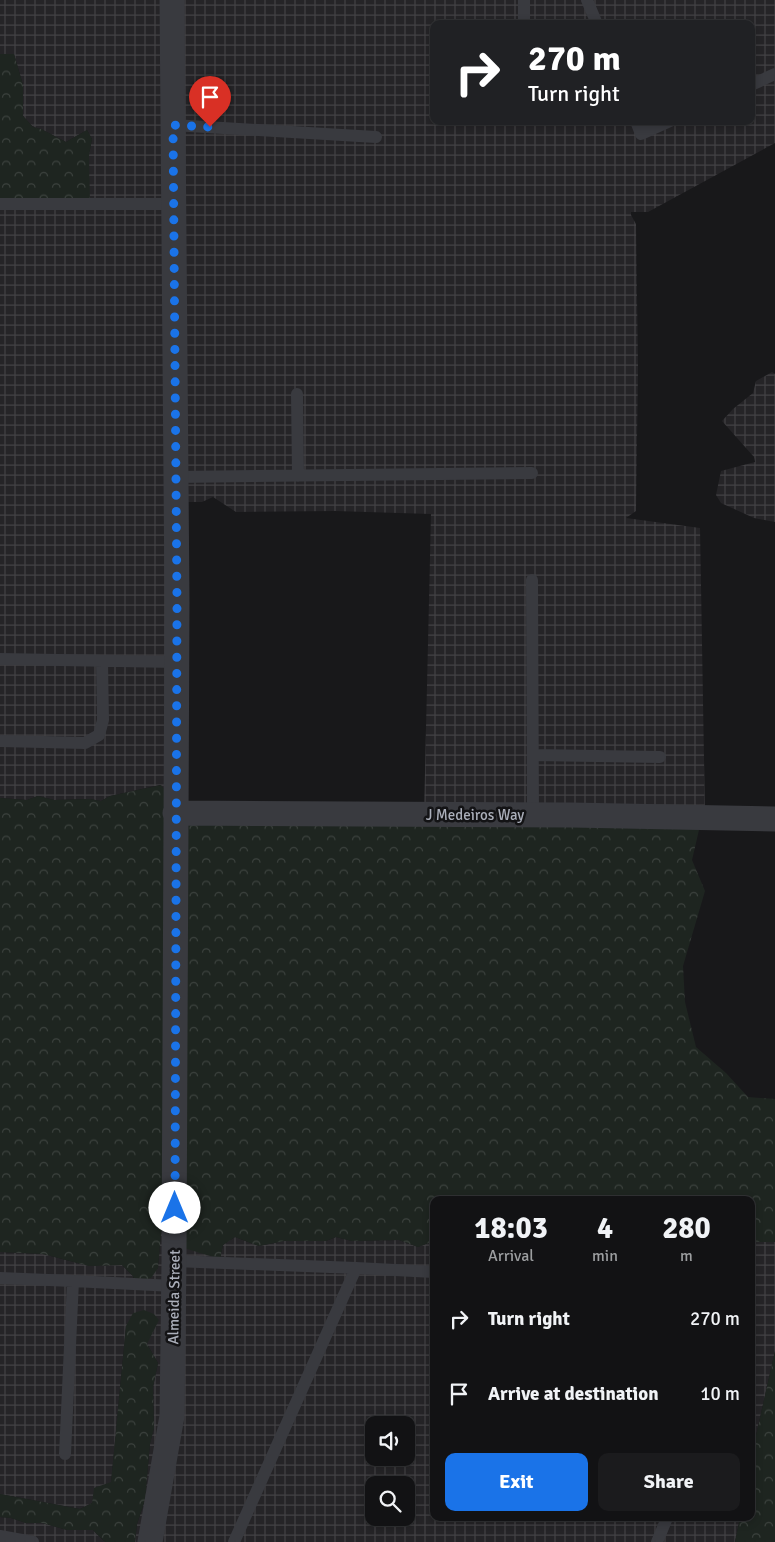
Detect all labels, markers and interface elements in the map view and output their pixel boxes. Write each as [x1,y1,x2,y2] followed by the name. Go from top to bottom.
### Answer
[528,37,621,80] text: 270 m
[445,40,510,105] icon: right
[189,76,231,127] pin
[528,80,620,107] text: Turn right
[196,83,224,111] icon: arrive
[426,806,524,824] street label: J Medeiros Way
[148,1181,200,1233] position arrow
[474,1210,548,1247] text: 18:03
[597,1210,613,1247] text: 4
[662,1210,711,1247] text: 280
[488,1246,534,1266] text: Arrival
[592,1246,618,1266] text: min
[680,1246,693,1266] text: m
[164,1249,184,1345] street label: Almeida Street
[445,1305,473,1333] icon: right
[488,1307,570,1331] text: Turn right
[690,1307,740,1331] text: 270 m
[445,1380,473,1408] icon: arrive
[488,1382,659,1406] text: Arrive at destination
[700,1382,740,1406] text: 10 m
[365,1416,415,1526] map controls
[365,1416,415,1466] button: sound
[445,1453,588,1511] button: Exit
[598,1453,740,1511] button: Share
[365,1476,415,1526] button: search

